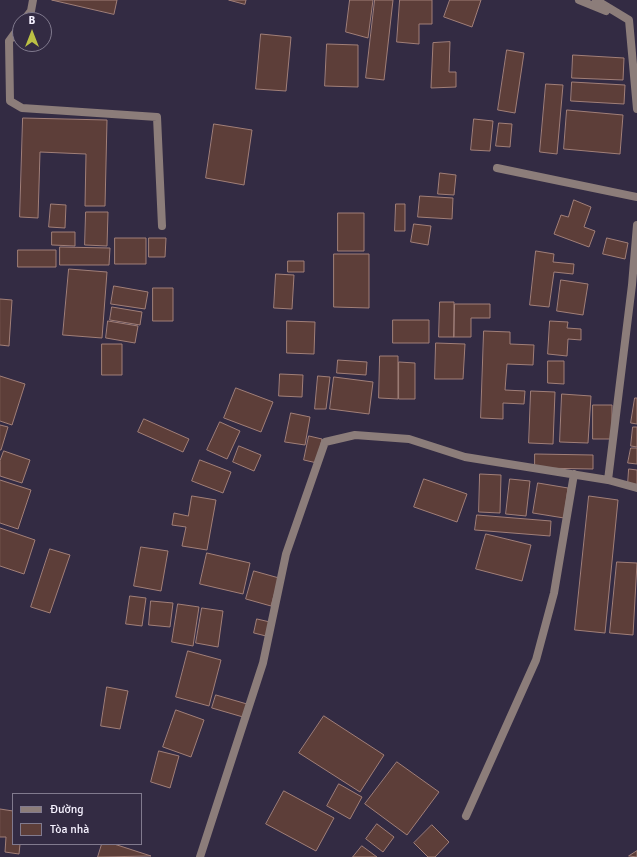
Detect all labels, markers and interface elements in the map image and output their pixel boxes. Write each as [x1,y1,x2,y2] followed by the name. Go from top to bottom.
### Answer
[12,12,52,52] north arrow
[29,14,35,27] text: B
[12,793,142,845] legend
[50,802,84,817] text: Đường
[50,822,89,837] text: Tòa nhà

